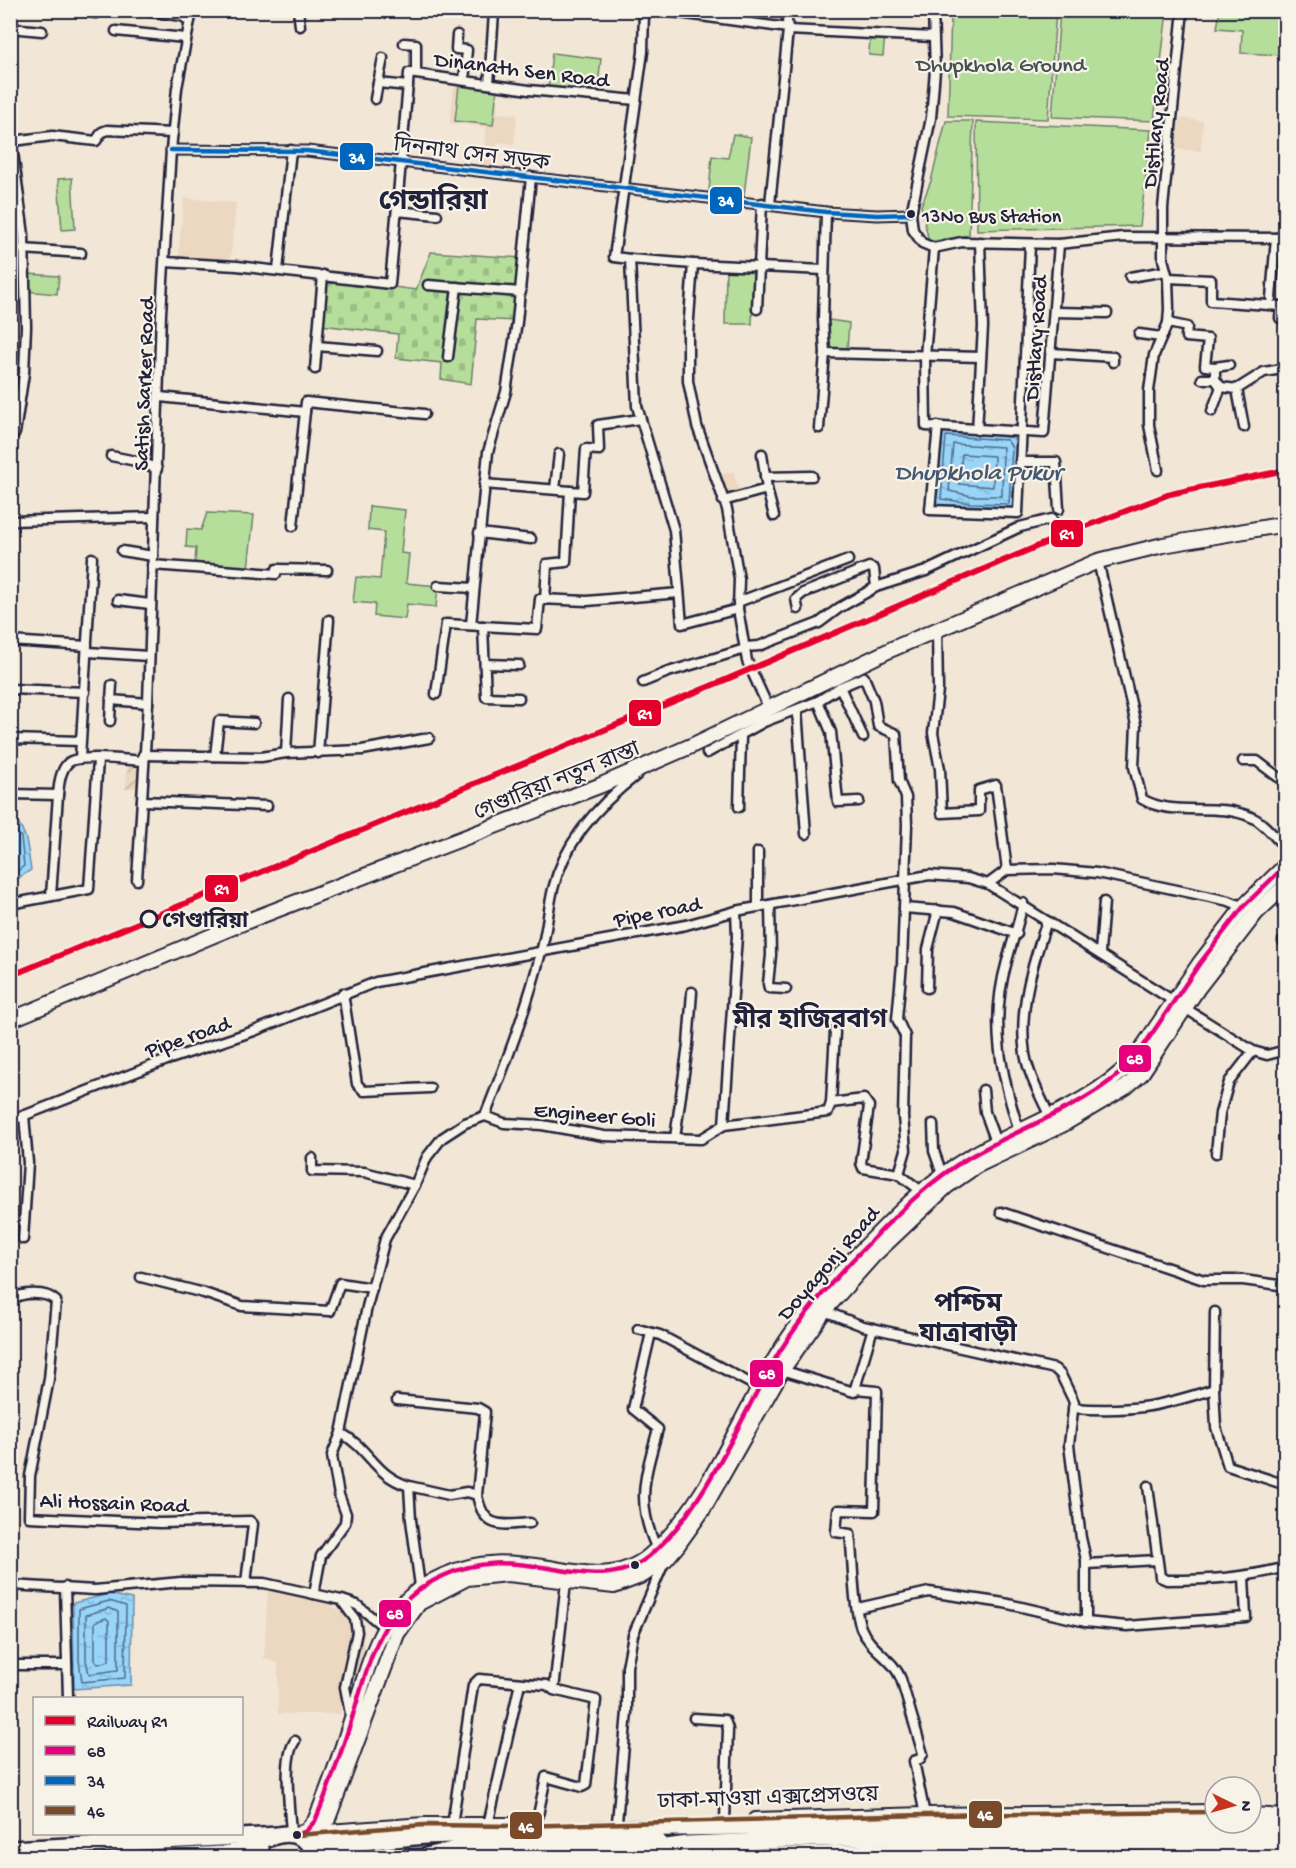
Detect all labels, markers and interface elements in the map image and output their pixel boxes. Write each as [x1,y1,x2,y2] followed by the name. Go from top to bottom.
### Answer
[431,48,612,96] street label: Dinanath Sen Road
[914,54,1088,80] park label: Dhupkhola Ground
[1138,55,1178,191] street label: Distilary Road
[391,130,552,178] street label: দিননাথ সেন সড়ক
[339,142,374,171] line badge: 34
[348,151,365,170] text: 34
[378,183,489,220] district label: গেন্ডারিয়া
[709,186,743,215] line badge: 34
[717,194,734,213] text: 34
[921,207,1062,230] place label: 13No Bus Station
[905,208,917,220] marker: 13No Bus Station
[1021,273,1055,404] street label: Distlary Road
[130,295,162,471] street label: Satish Sarker Road
[895,460,1066,489] water label: Dhupkhola Pukur
[1050,519,1084,548] line badge: R1
[1059,527,1074,546] text: R1
[628,699,662,727] line badge: R1
[637,707,652,726] text: R1
[470,734,645,828] street label: গেণ্ডারিয়া নতুন রাস্তা
[204,874,239,903] line badge: R1
[214,882,229,901] text: R1
[611,892,706,935] street label: Pipe road
[162,907,249,936] place label: গেণ্ডারিয়া
[140,910,158,928] marker: গেণ্ডারিয়া
[732,1002,888,1038] district label: মীর হাজিরবাগ
[141,1011,236,1066] street label: Pipe road
[1118,1044,1152,1073] line badge: 68
[1127,1052,1144,1071] text: 68
[532,1099,657,1135] street label: Engineer Goli
[772,1201,888,1329] street label: Doyagonj Road
[918,1286,1018,1352] district label: পশ্চিম যাত্রাবাড়ী
[749,1359,784,1388] line badge: 68
[759,1367,776,1386] text: 68
[39,1489,191,1521] street label: Ali Hossain Road
[629,1559,641,1571] unlabelled marker
[378,1599,412,1628] line badge: 68
[387,1607,404,1626] text: 68
[33,1697,243,1835] legend
[87,1713,168,1734] text: Railway R1
[87,1743,106,1764] text: 68
[86,1773,105,1794] text: 34
[1203,1775,1263,1835] north arrow
[656,1783,879,1817] street label: ঢাকা-মাওয়া এক্সপ্রেসওয়ে
[968,1800,1003,1829] line badge: 46
[1234,1800,1254,1813] text: N
[87,1803,106,1824] text: 46
[976,1808,994,1827] text: 46
[509,1811,543,1840] line badge: 46
[517,1820,535,1839] text: 46
[291,1829,303,1841] unlabelled marker

